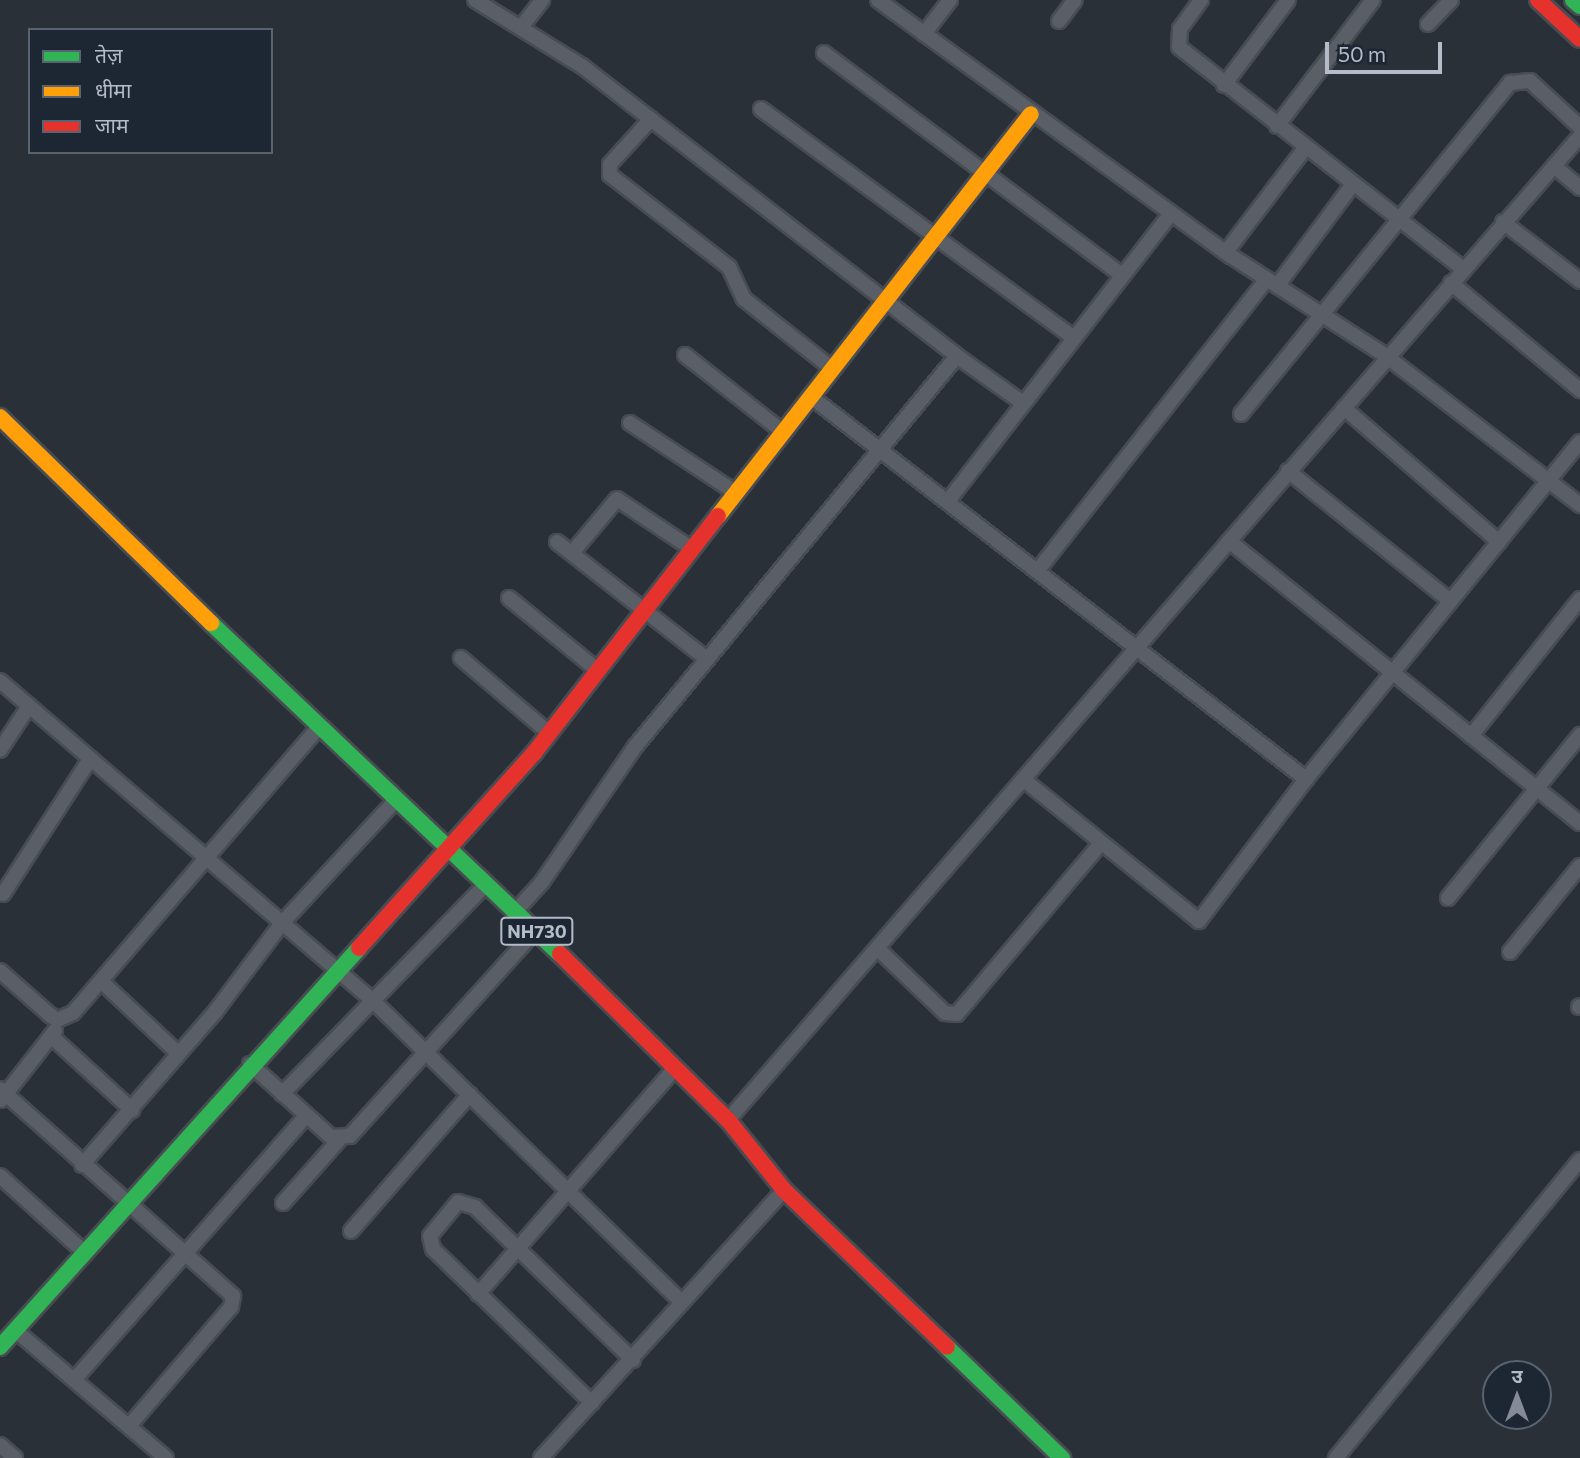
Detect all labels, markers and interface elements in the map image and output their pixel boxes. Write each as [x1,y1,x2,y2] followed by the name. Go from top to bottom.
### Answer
[28,28,273,154] legend
[1328,28,1445,72] scale bar
[1338,41,1386,66] text: 50 m
[95,42,123,67] text: तेज़
[95,77,131,102] text: धीमा
[95,112,129,137] text: जाम
[500,916,574,946] road number: NH730
[1482,1360,1552,1430] north arrow
[1511,1364,1523,1387] text: उ

